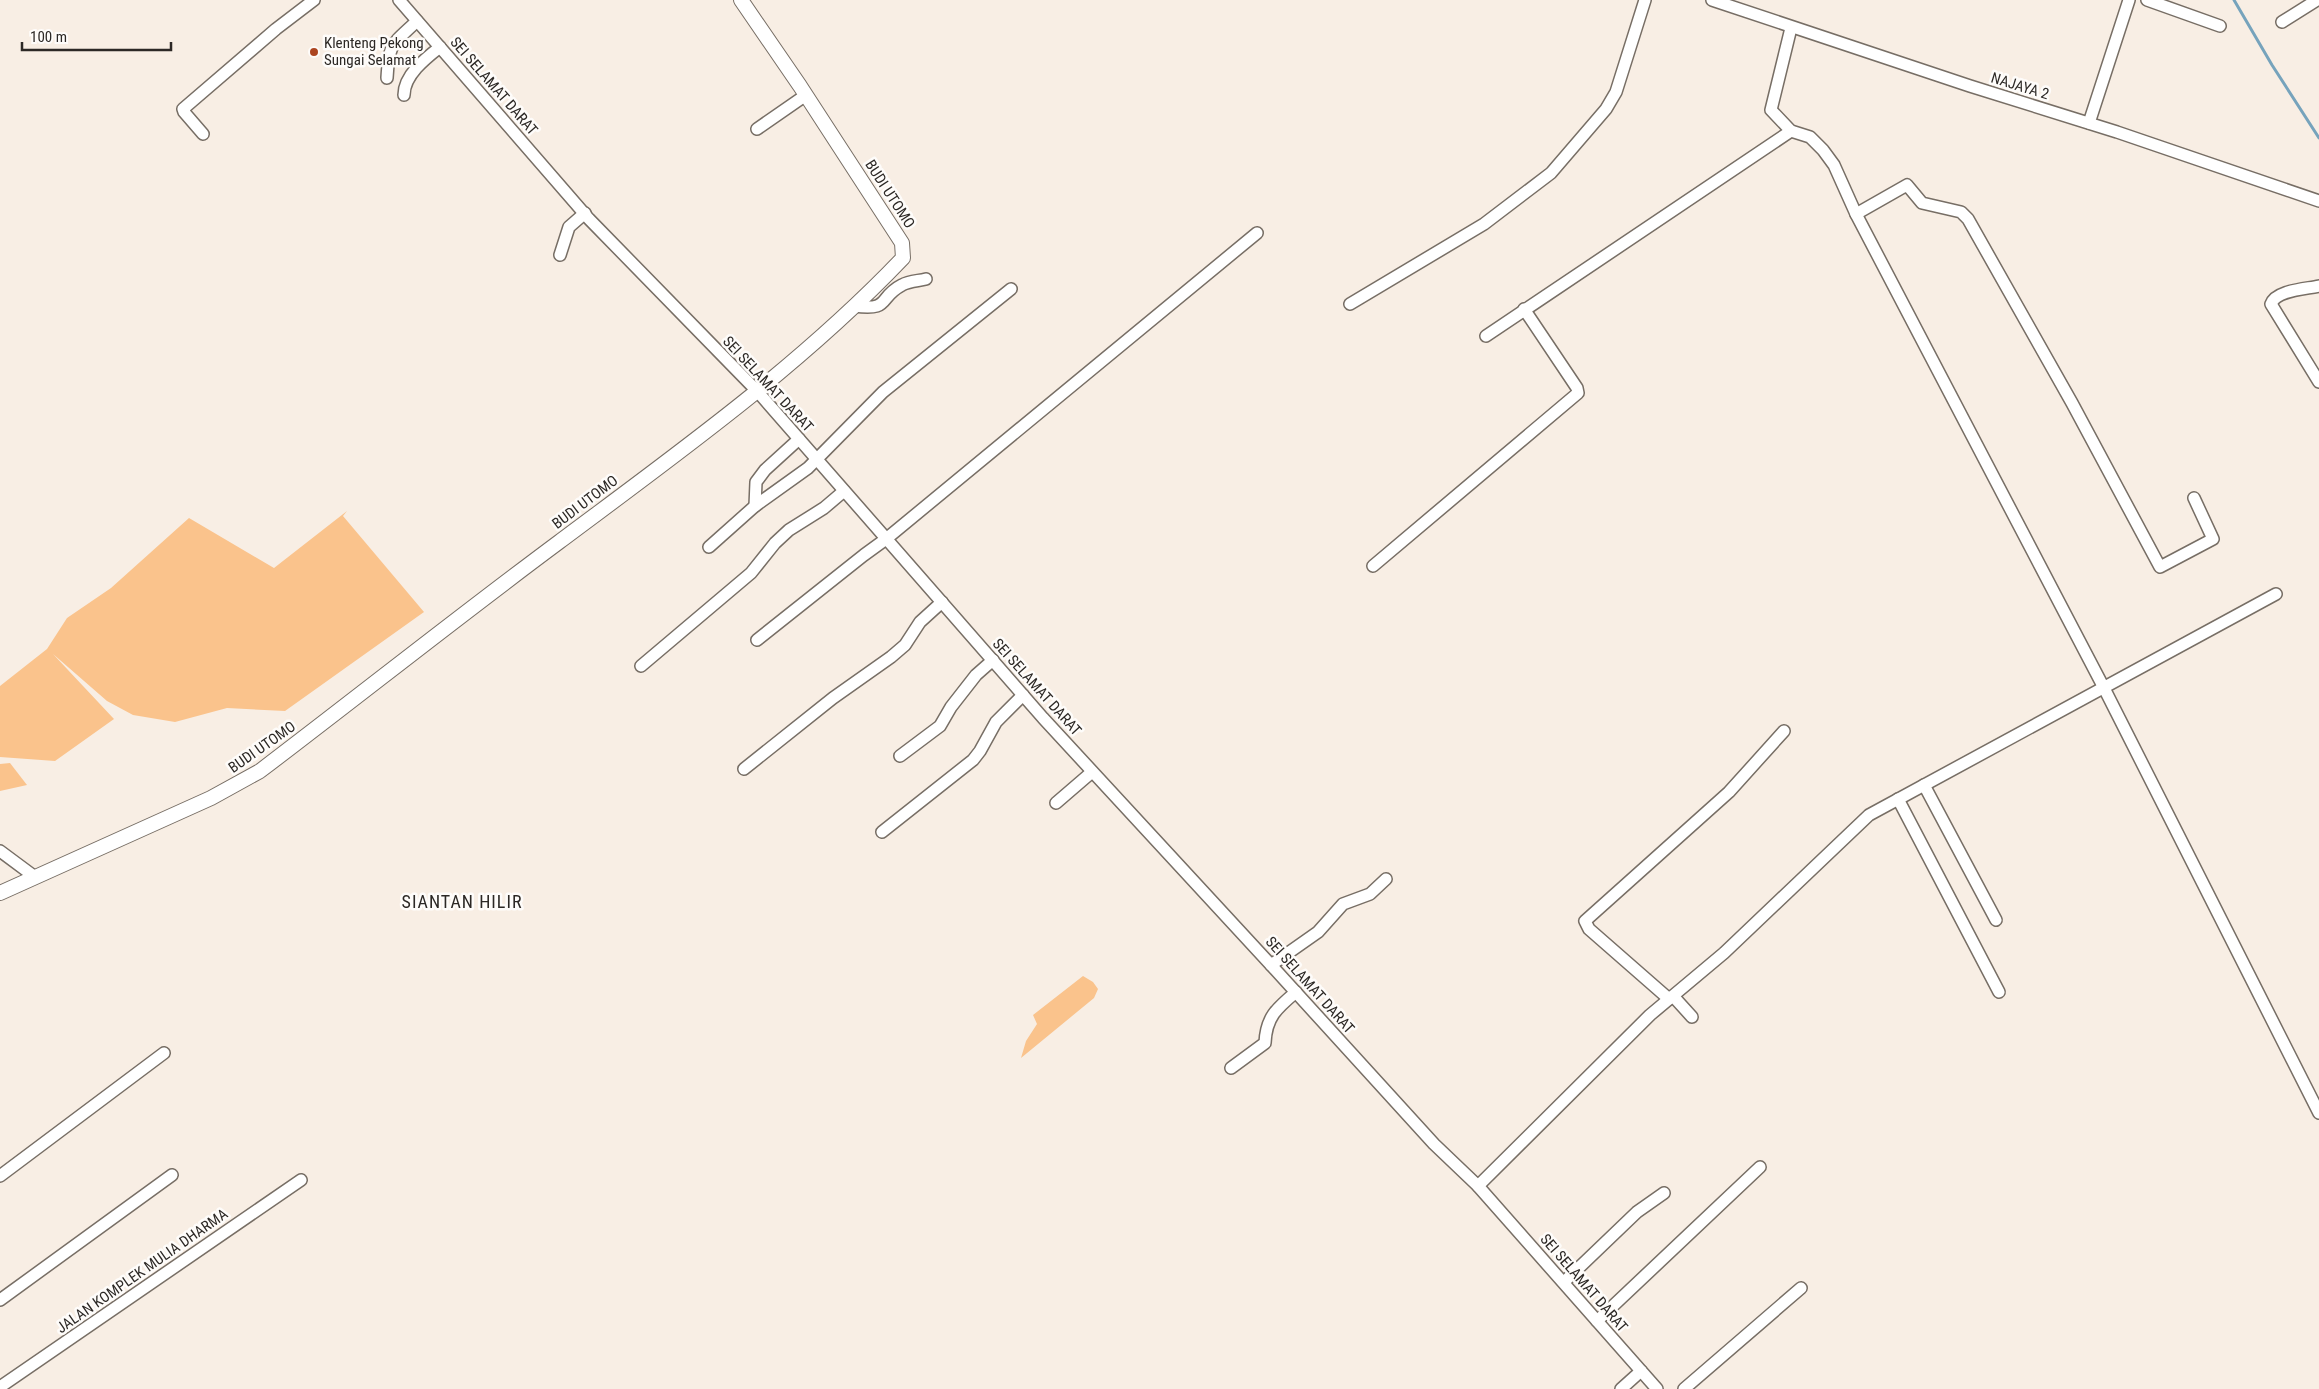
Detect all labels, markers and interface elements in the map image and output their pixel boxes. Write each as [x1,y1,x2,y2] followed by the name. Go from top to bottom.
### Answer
[22,20,171,52] scale bar
[30,28,67,46] text: 100 m
[446,33,542,139] street label: SEI SELAMAT DARAT
[324,34,424,69] place label: Klenteng Pekong Sungai Selamat
[308,46,320,58] marker: Klenteng Pekong Sungai Selamat
[1989,69,2051,103] street label: NAJAYA 2
[861,156,919,232] street label: BUDI UTOMO
[719,332,817,436] street label: SEI SELAMAT DARAT
[549,471,621,533] street label: BUDI UTOMO
[989,635,1085,739] street label: SEI SELAMAT DARAT
[225,717,299,777] street label: BUDI UTOMO
[402,891,522,912] district label: SIANTAN HILIR
[1262,933,1358,1037] street label: SEI SELAMAT DARAT
[53,1205,231,1337] street label: JALAN KOMPLEK MULIA DHARMA
[1536,1230,1632,1336] street label: SEI SELAMAT DARAT

